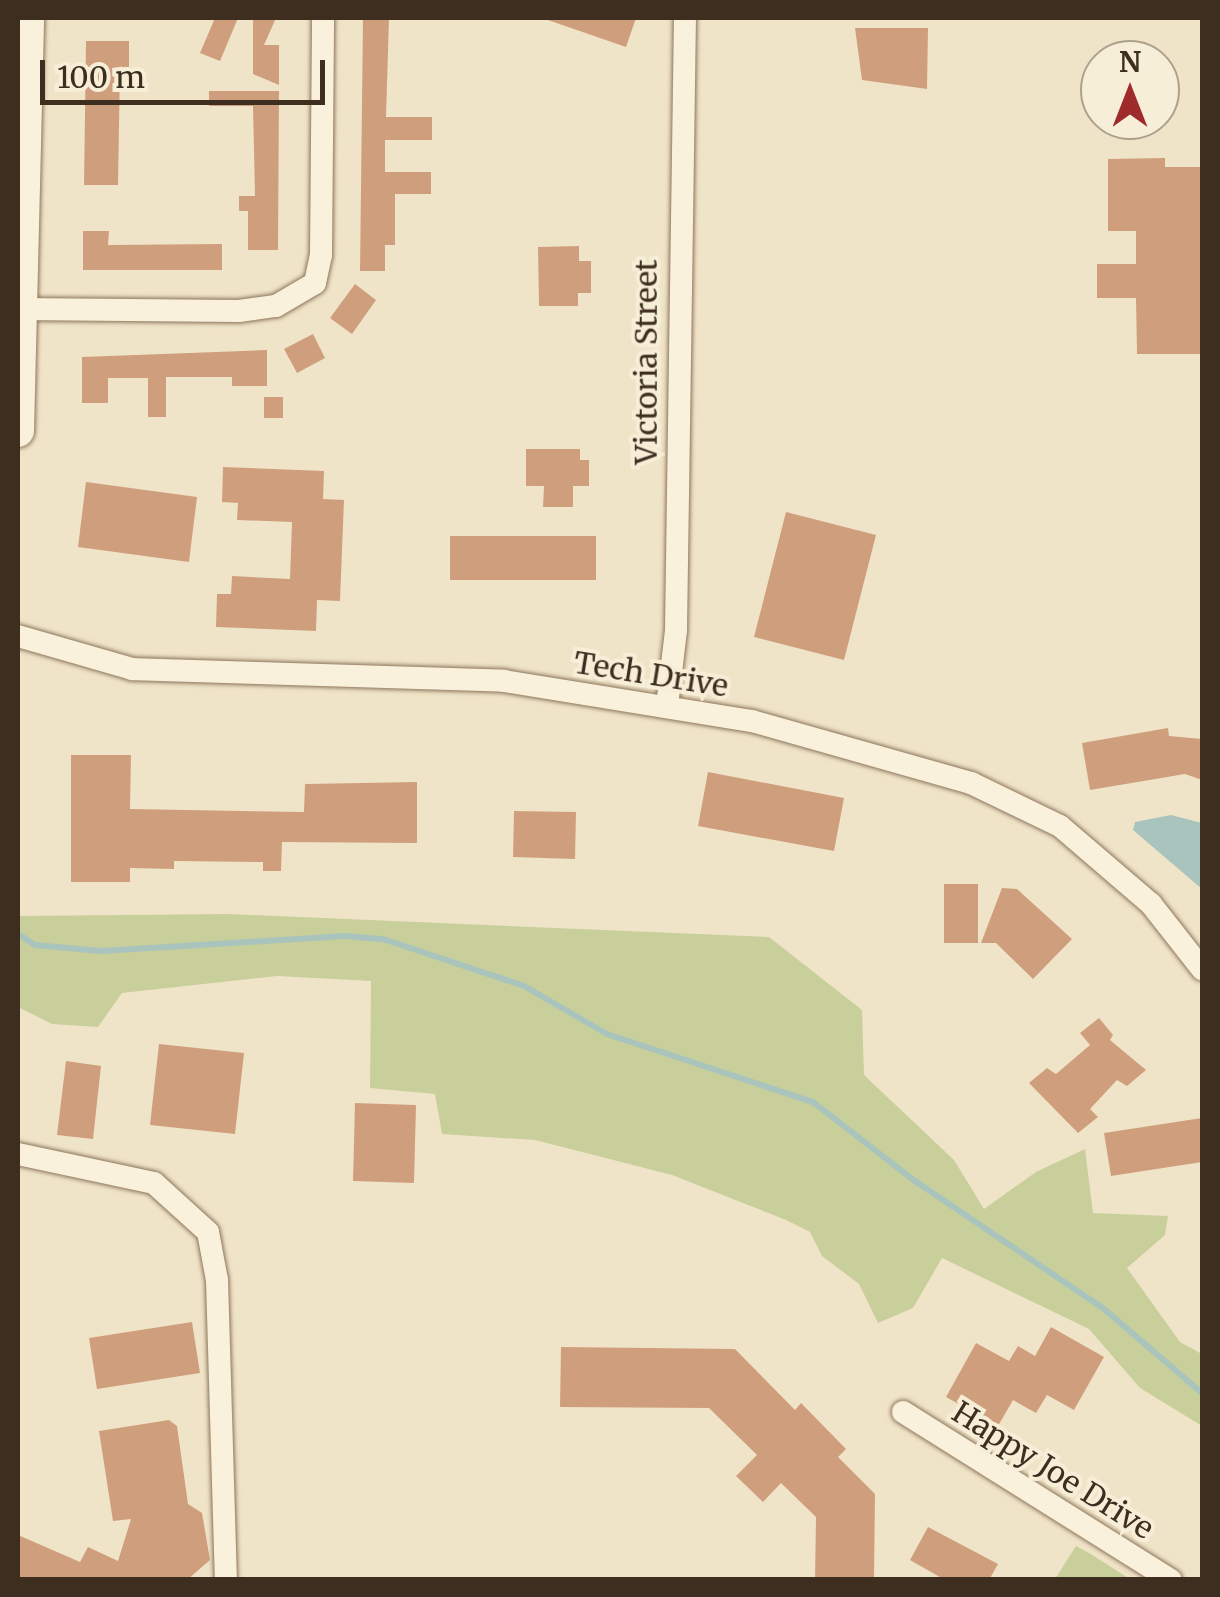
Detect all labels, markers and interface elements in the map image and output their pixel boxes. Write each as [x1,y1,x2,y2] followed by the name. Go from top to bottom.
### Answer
[45,40,330,102] scale bar
[1080,40,1180,140] north arrow
[1119,44,1141,80] text: N
[57,58,145,96] text: 100 m
[628,259,664,465] street label: Victoria Street
[571,644,731,704] street label: Tech Drive
[946,1394,1160,1546] street label: Happy Joe Drive

